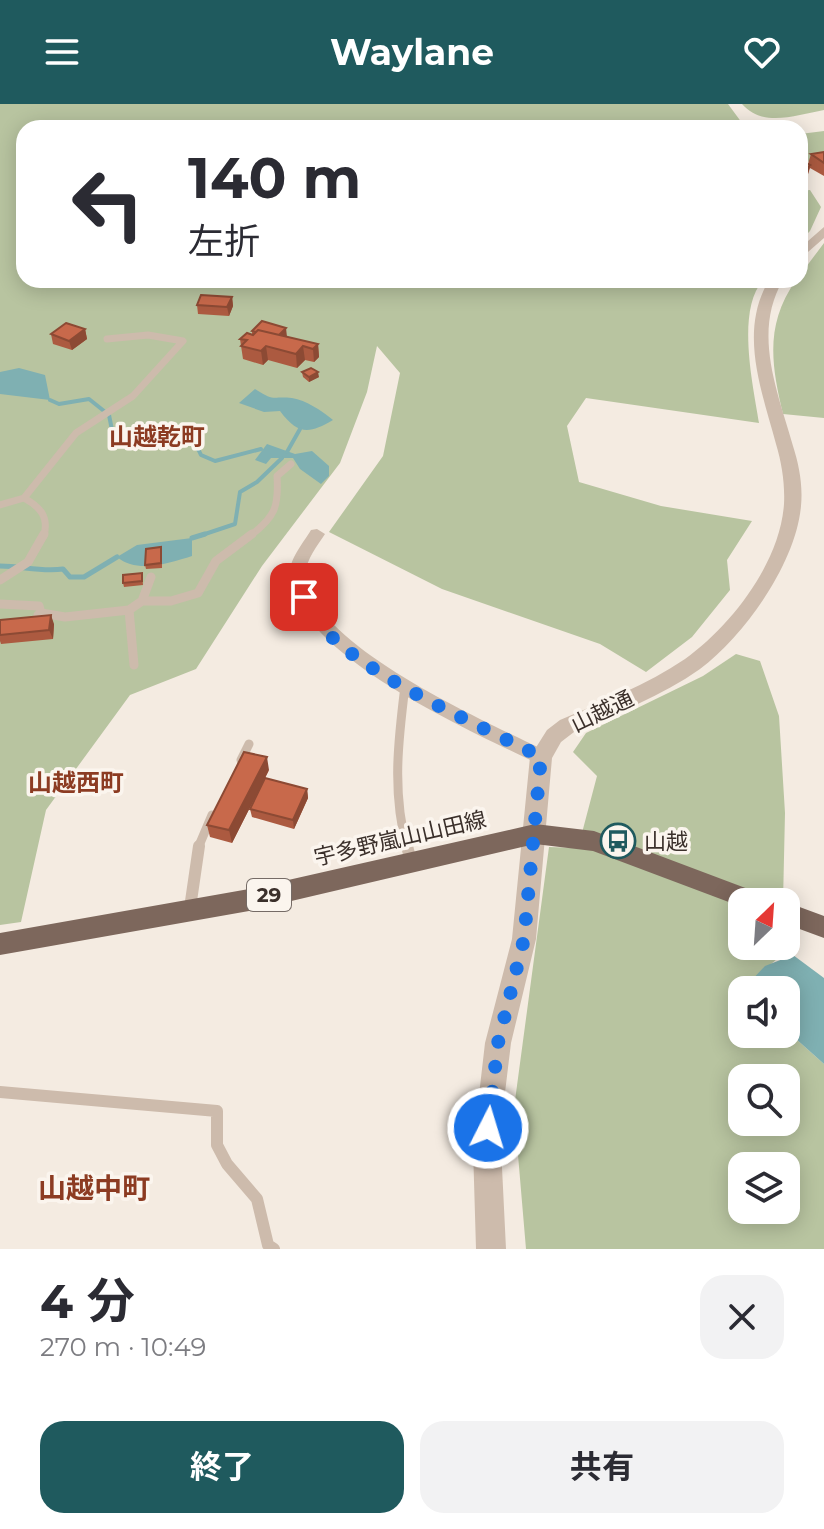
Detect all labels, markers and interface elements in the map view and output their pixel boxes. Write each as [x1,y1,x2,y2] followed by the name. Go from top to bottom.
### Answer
[40,30,84,74] icon: menu
[330,30,494,74] text: Waylane
[740,30,784,74] icon: heart
[188,144,361,212] text: 140 m
[56,152,160,256] icon: left
[188,219,260,263] text: 左折
[109,422,205,451] district label: 山越乾町
[270,563,338,631] pin
[282,575,326,619] icon: arrive
[567,685,638,738] street label: 山越通
[28,768,124,797] district label: 山越西町
[311,806,489,871] street label: 宇多野嵐山山田線
[599,822,637,860] bus stop icon: 山越
[644,828,688,855] place label: 山越
[247,879,291,911] road number: 29
[728,888,800,960] north arrow
[728,888,800,1224] map controls
[728,976,800,1048] button: sound
[728,1064,800,1136] button: search
[446,1086,530,1170] position arrow
[728,1152,800,1224] button: layers
[38,1171,150,1205] district label: 山越中町
[40,1272,135,1330] text: 4 分
[700,1275,784,1359] button: close
[40,1331,206,1363] text: 270 m · 10:49
[40,1421,404,1513] button: 終了
[420,1421,784,1513] button: 共有

